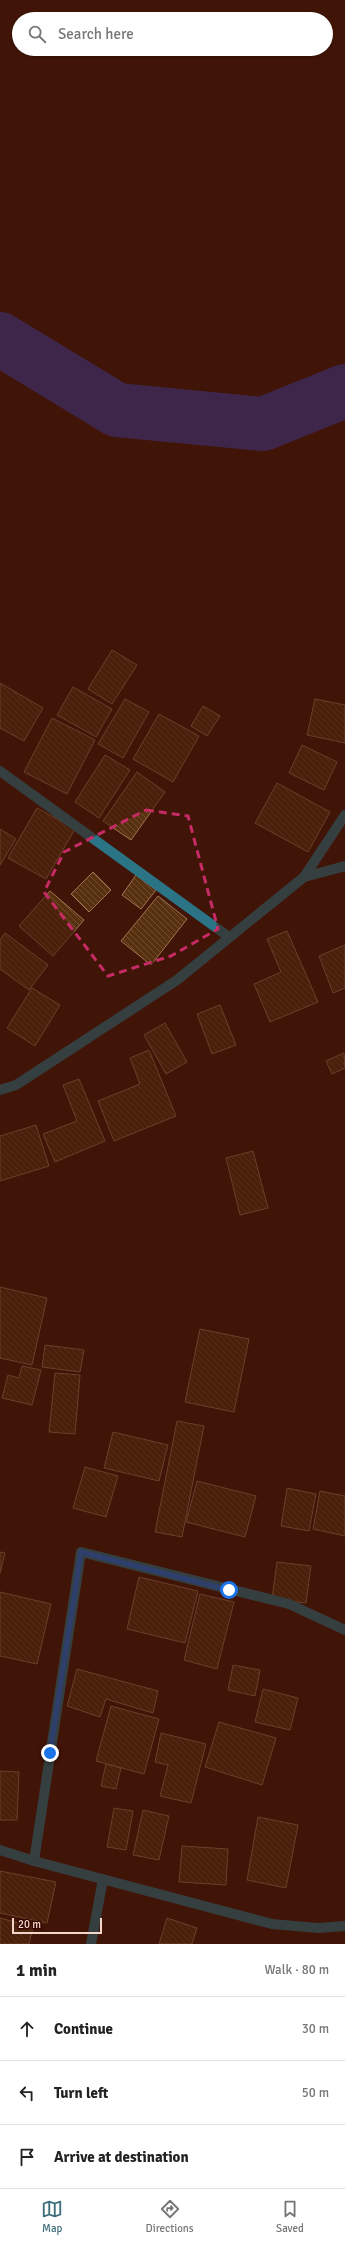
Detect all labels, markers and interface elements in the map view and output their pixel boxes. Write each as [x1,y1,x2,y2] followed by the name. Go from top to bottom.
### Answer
[12,12,333,56] search box
[26,23,48,45] icon: search
[58,25,134,43] text: Search here
[220,1581,238,1599] route start
[41,1744,59,1762] route end
[12,1916,102,1935] scale bar
[18,1918,41,1931] text: 20 m
[16,1960,57,1981] text: 1 min
[265,1962,329,1978] text: Walk · 80 m
[16,2018,38,2040] icon: ahead
[54,2020,113,2038] text: Continue
[302,2021,329,2037] text: 30 m
[16,2082,38,2104] icon: left
[54,2084,108,2102] text: Turn left
[302,2085,329,2101] text: 50 m
[16,2146,38,2168] icon: arrive
[54,2148,189,2166] text: Arrive at destination
[41,2198,63,2235] tab: Map
[146,2198,194,2235] tab: Directions
[276,2198,304,2235] tab: Saved

